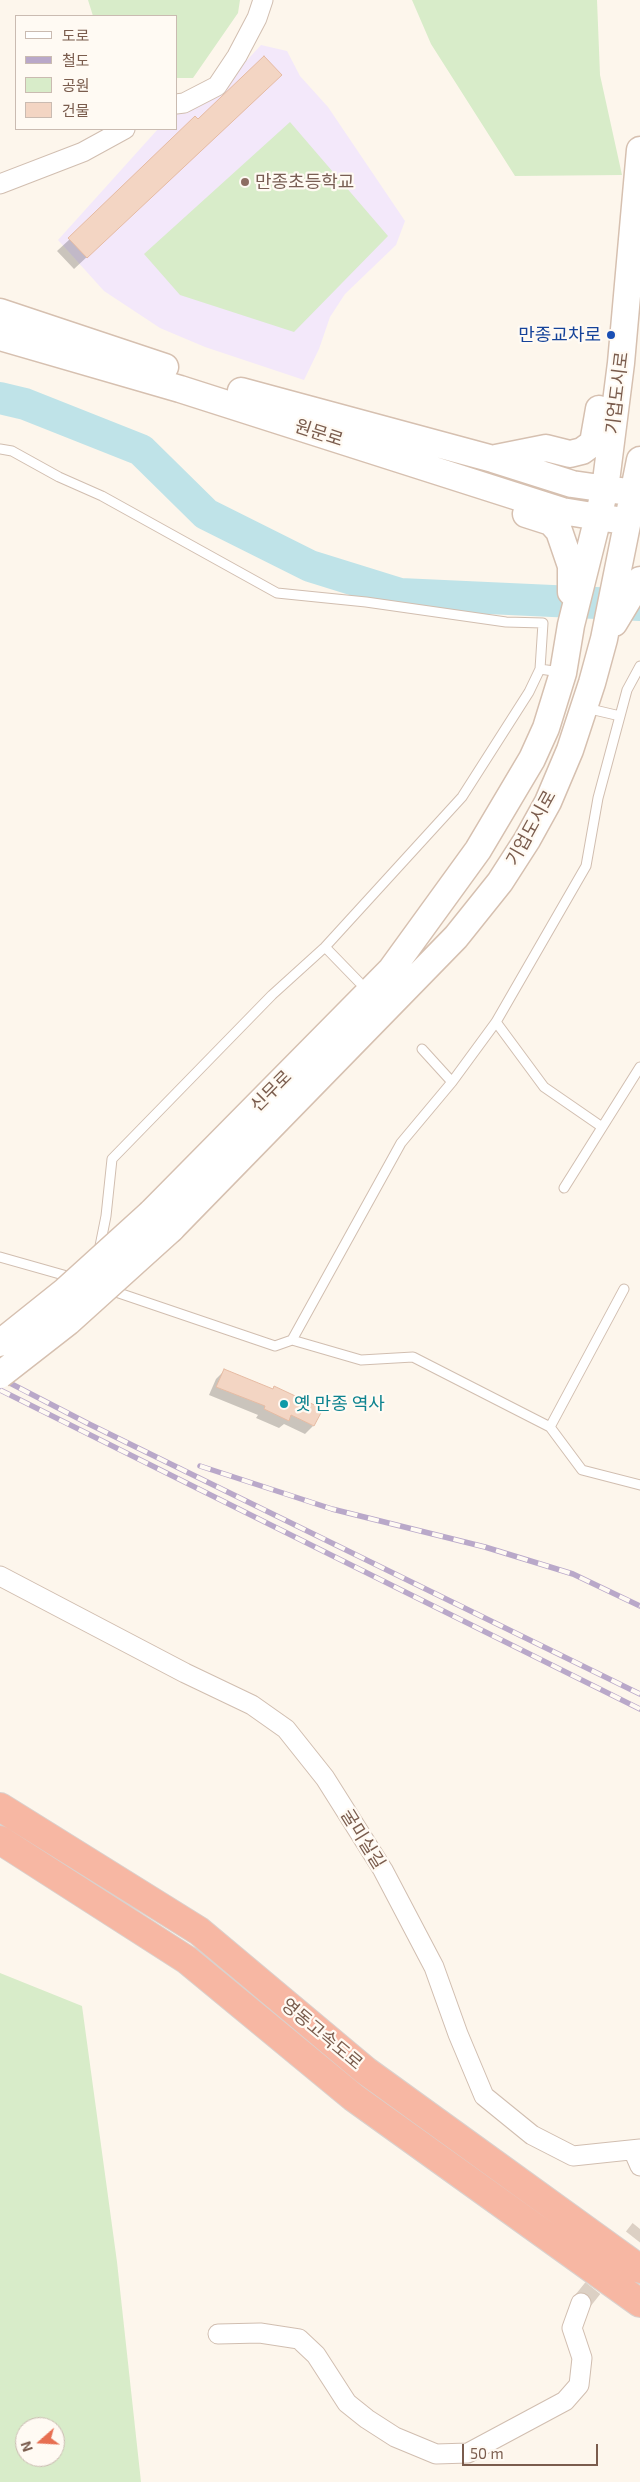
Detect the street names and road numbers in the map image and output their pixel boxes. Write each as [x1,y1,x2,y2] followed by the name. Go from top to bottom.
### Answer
[601,351,633,435] street label: 기업도시로
[292,415,346,451] street label: 원문로
[501,787,561,869] street label: 기업도시로
[246,1066,296,1116] street label: 신무로
[336,1805,390,1873] street label: 굴미실길
[277,1994,367,2074] street label: 영동고속도로

